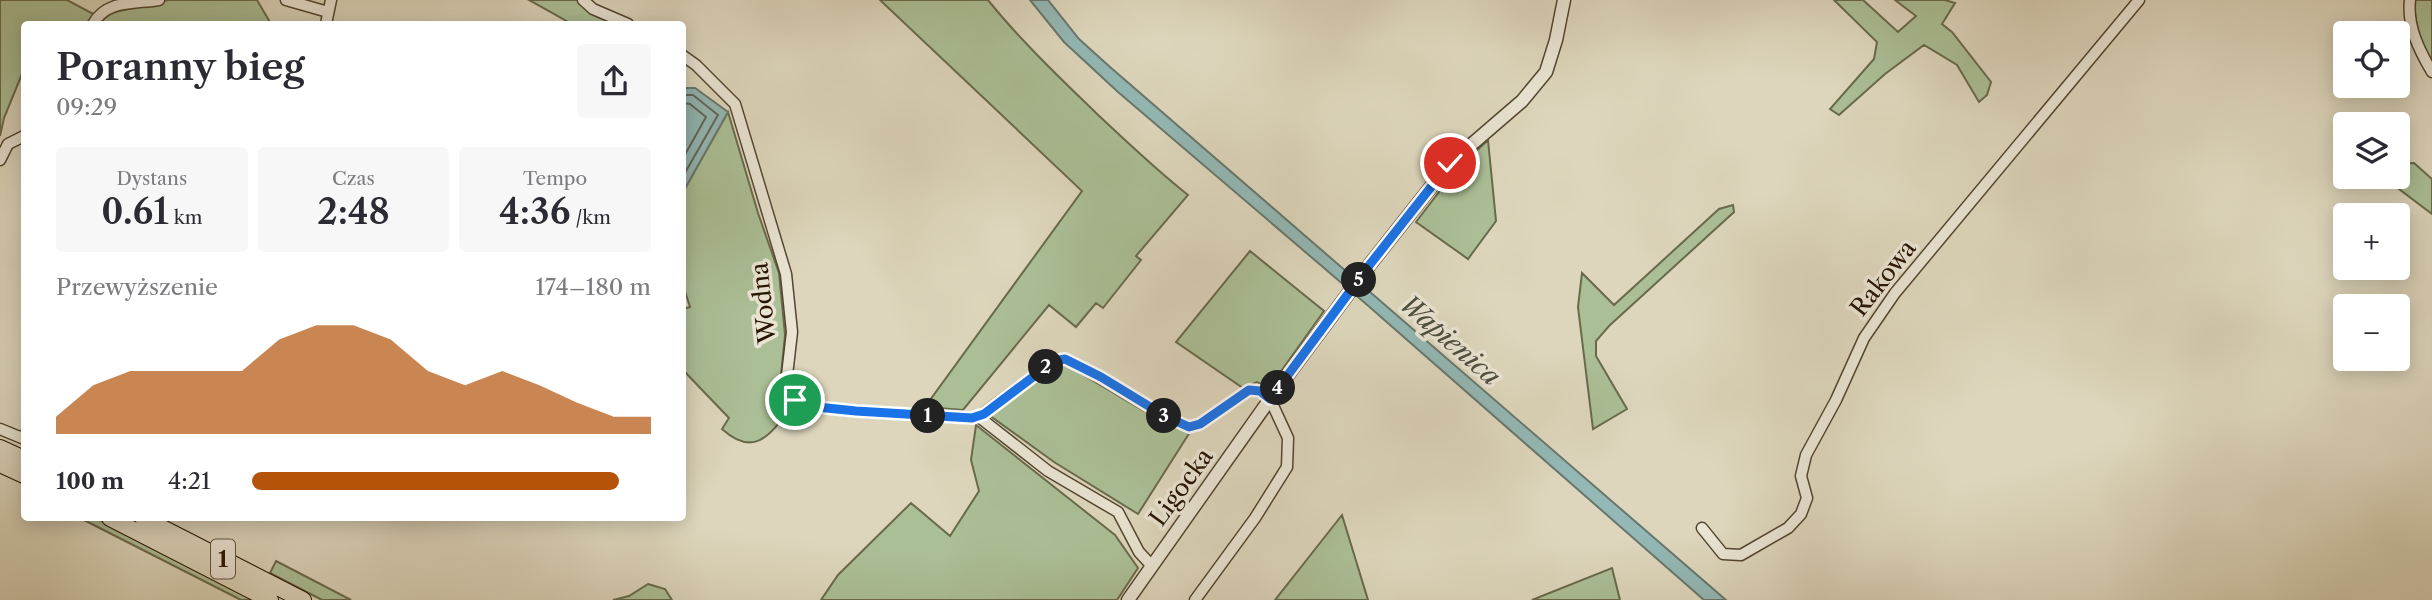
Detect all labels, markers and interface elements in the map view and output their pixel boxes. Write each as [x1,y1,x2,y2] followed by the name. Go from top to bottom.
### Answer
[2333,21,2410,371] map controls
[2333,21,2410,98] button: locate
[56,43,305,90] text: Poranny bieg
[577,44,651,118] button: share
[56,93,117,121] text: 09:29
[2333,112,2410,189] button: layers
[1420,133,1480,193] pin
[1431,144,1469,182] icon: check
[116,167,187,190] text: Dystans
[332,167,375,190] text: Czas
[523,167,587,190] text: Tempo
[101,190,169,233] text: 0.61
[317,190,390,233] text: 2:48
[499,190,570,233] text: 4:36
[2333,203,2410,280] button: +
[169,206,202,229] text: km
[570,206,611,229] text: /km
[1844,234,1922,322] street label: Rakowa
[744,261,782,346] street label: Wodna
[1342,262,1376,298] pin: 5
[1353,268,1364,291] text: 5
[56,273,218,301] text: Przewyższenie
[535,273,651,301] text: 174–180 m
[1393,288,1507,393] water label: Wapienica
[2333,294,2410,371] button: −
[1028,350,1064,384] pin: 2
[1040,355,1051,378] text: 2
[765,370,825,430] pin
[1260,370,1296,406] pin: 4
[1272,376,1283,399] text: 4
[776,381,814,419] icon: arrive
[911,398,946,434] pin: 1
[1146,398,1182,434] pin: 3
[923,404,932,427] text: 1
[1158,404,1169,427] text: 3
[1143,442,1219,531] street label: Ligocka
[56,467,124,495] text: 100 m
[168,467,211,495] text: 4:21
[211,540,235,579] road number: 1

